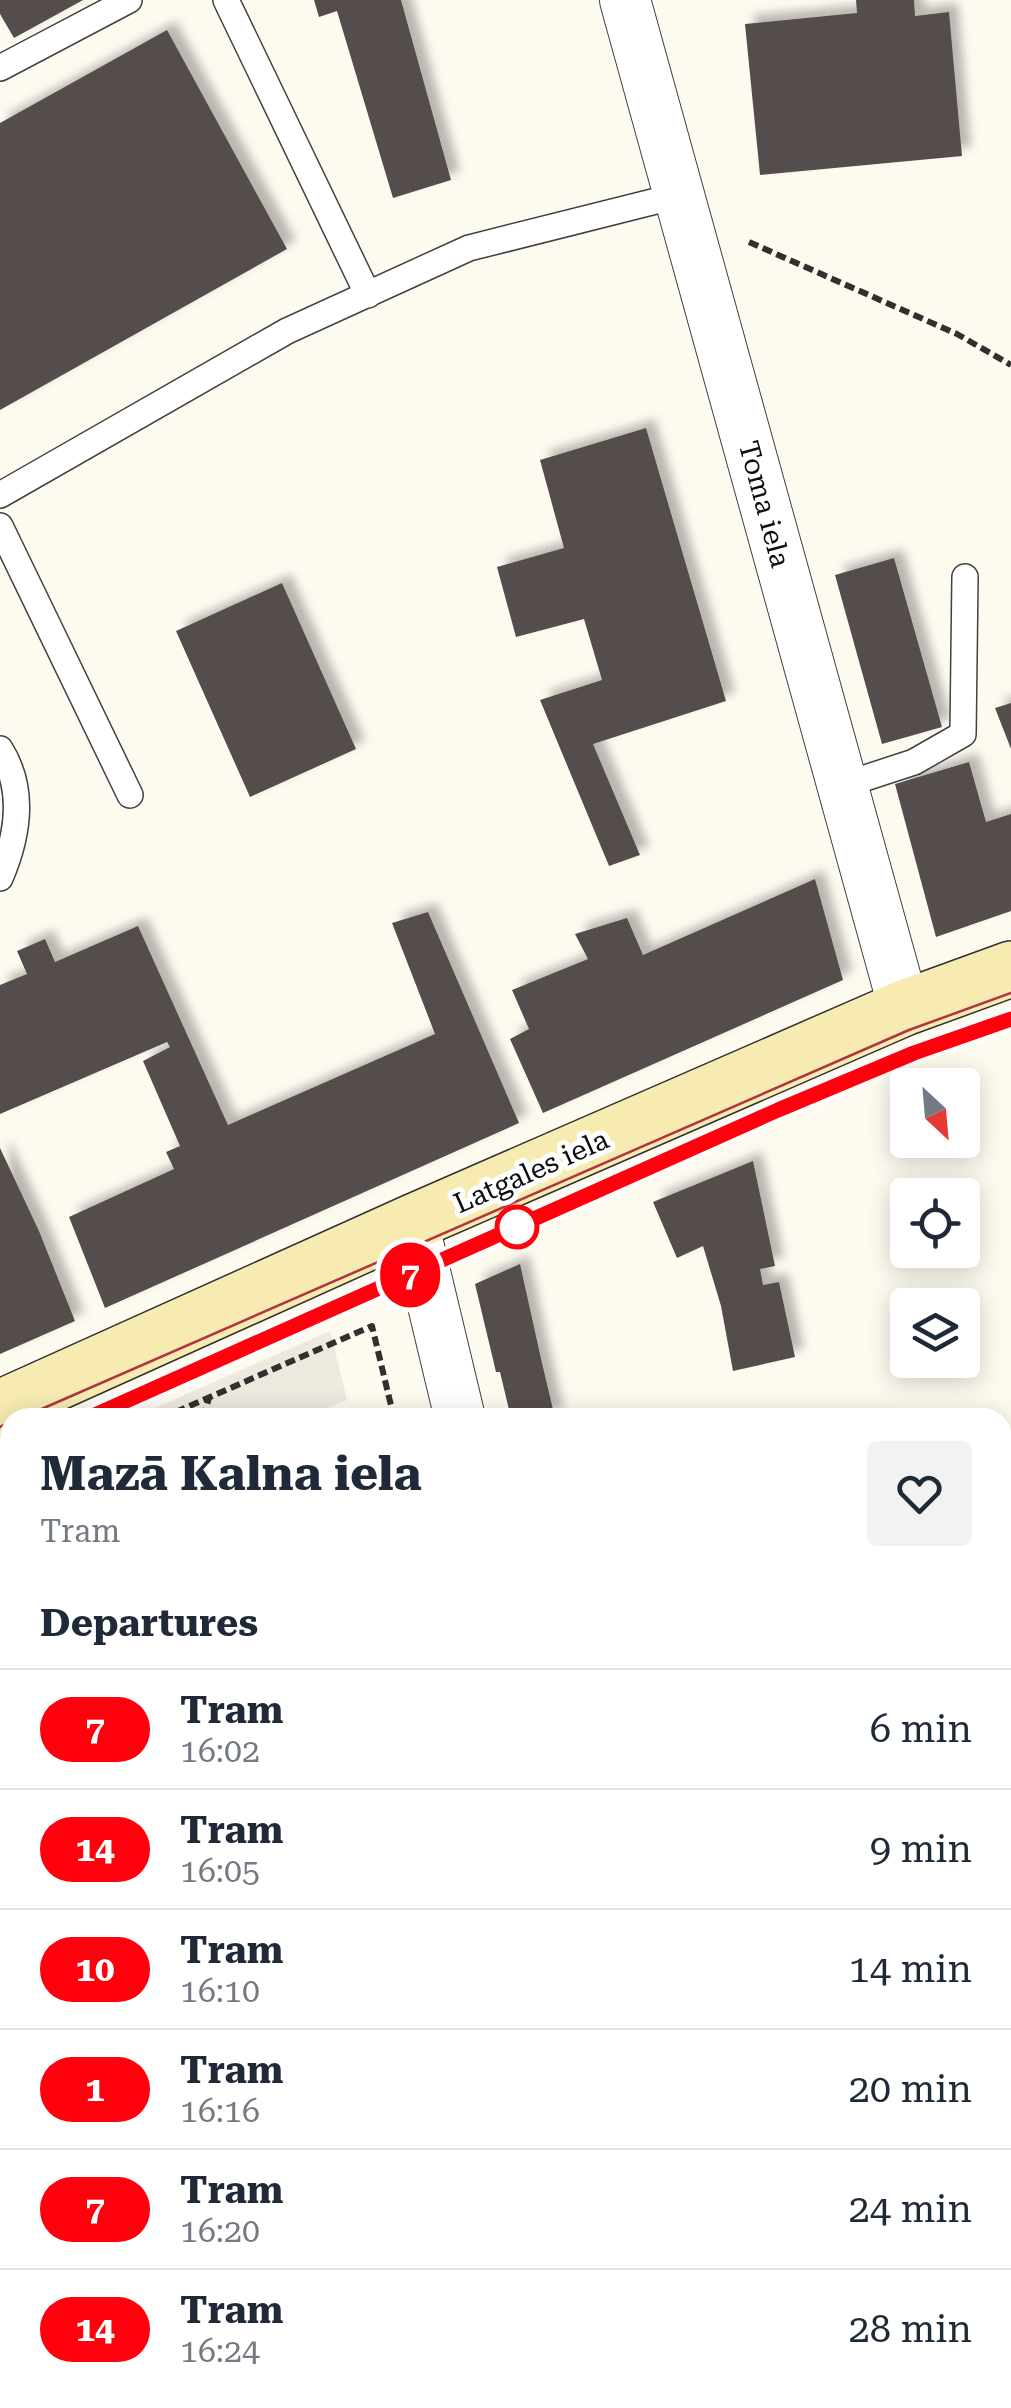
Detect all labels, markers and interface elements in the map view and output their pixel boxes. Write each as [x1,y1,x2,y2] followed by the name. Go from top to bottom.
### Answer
[732,437,797,571] street label: Toma iela
[890,1068,980,1158] north arrow
[890,1068,980,1378] map controls
[449,1123,614,1220] street label: Latgales iela
[890,1178,980,1268] button: locate
[496,1206,538,1248] unlabelled marker
[378,1242,442,1308] line badge: 7
[400,1255,420,1296] text: 7
[890,1288,980,1378] button: layers
[867,1441,972,1546] button: heart
[40,1446,422,1502] text: Mazā Kalna iela
[40,1512,120,1550] text: Tram
[40,1601,258,1645] text: Departures
[180,1688,283,1732] text: Tram
[870,1707,972,1751] text: 6 min
[85,1709,105,1750] text: 7
[180,1732,260,1770] text: 16:02
[180,1808,283,1852] text: Tram
[870,1827,972,1871] text: 9 min
[75,1829,115,1870] text: 14
[180,1852,260,1890] text: 16:05
[180,1928,283,1972] text: Tram
[849,1947,972,1991] text: 14 min
[75,1949,115,1990] text: 10
[180,1972,260,2010] text: 16:10
[180,2048,283,2092] text: Tram
[849,2067,972,2111] text: 20 min
[85,2069,105,2110] text: 1
[180,2092,260,2130] text: 16:16
[180,2168,283,2212] text: Tram
[849,2187,972,2231] text: 24 min
[85,2189,105,2230] text: 7
[180,2212,260,2250] text: 16:20
[180,2288,283,2332] text: Tram
[849,2307,972,2351] text: 28 min
[75,2309,115,2350] text: 14
[180,2332,260,2370] text: 16:24

